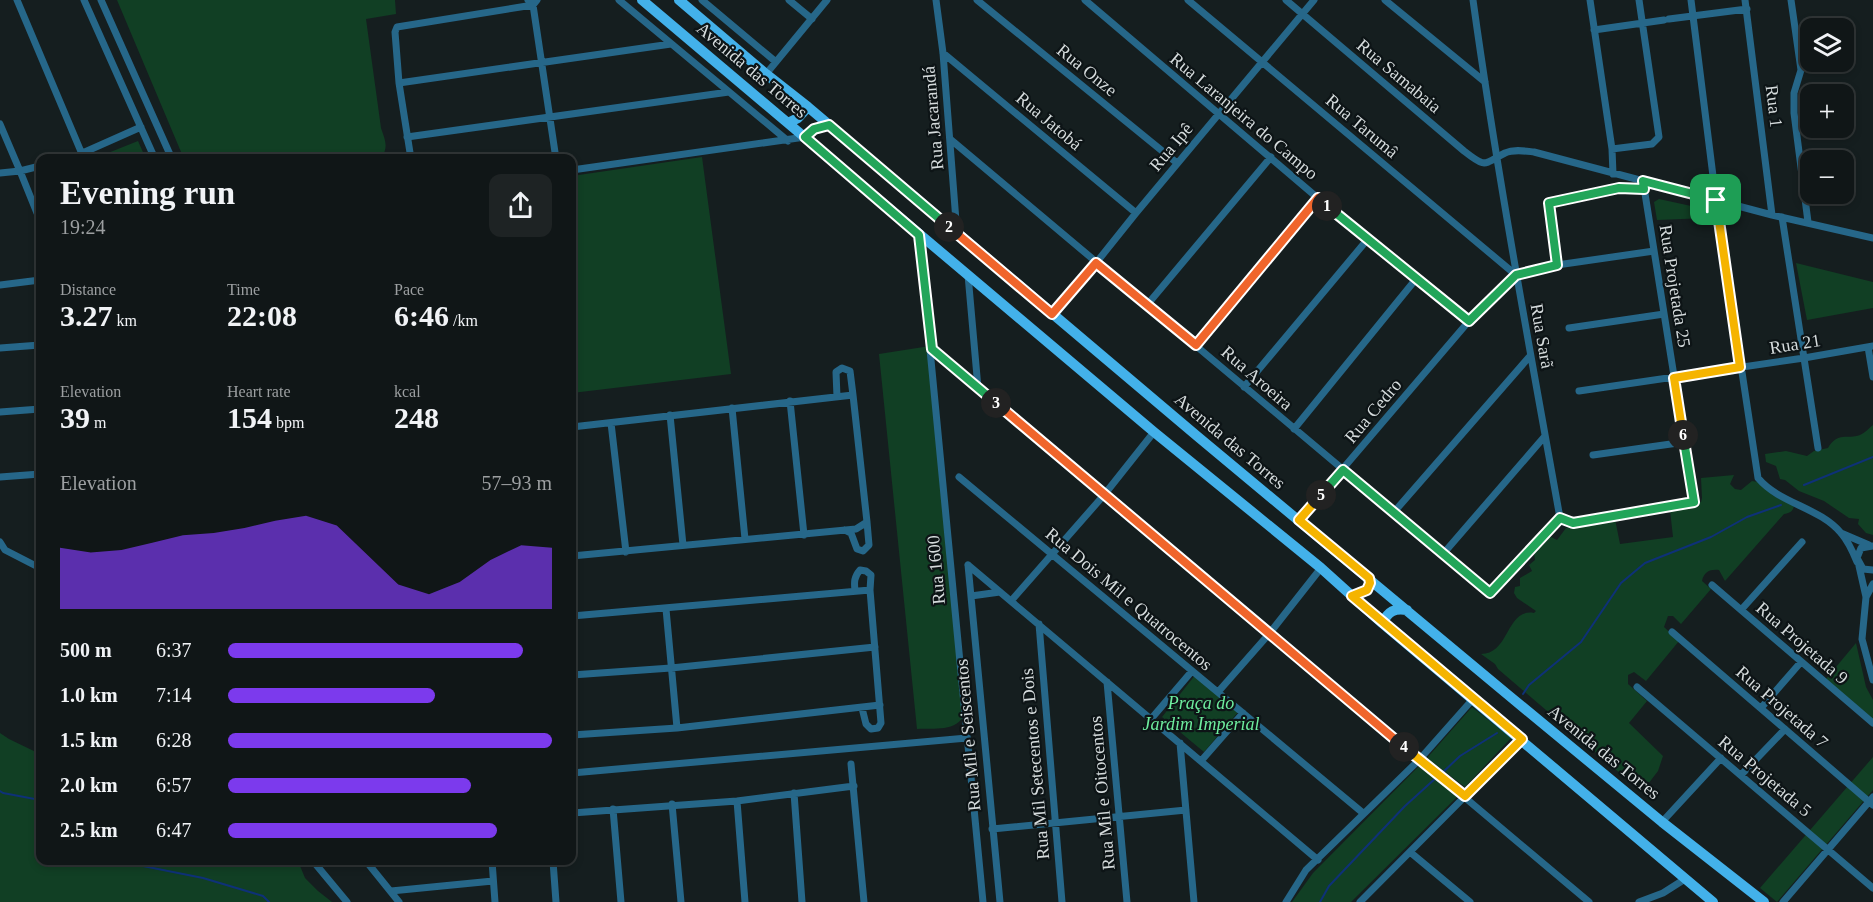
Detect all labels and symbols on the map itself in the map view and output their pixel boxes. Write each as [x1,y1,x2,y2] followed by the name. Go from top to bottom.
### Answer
[693,18,811,122] street label: Avenida das Torres
[1353,35,1445,117] street label: Rua Samabaia
[1053,40,1121,100] street label: Rua Onze
[1166,48,1322,184] street label: Rua Laranjeira do Campo
[918,65,948,171] street label: Rua Jacarandá
[1761,84,1787,128] street label: Rua 1
[1012,88,1086,154] street label: Rua Jatobá
[1322,90,1402,162] street label: Rua Tarumâ
[1145,119,1197,175] street label: Rua Ipê
[1690,174,1741,225] pin
[1312,191,1342,221] pin: 1
[934,212,964,242] pin: 2
[1655,223,1695,349] street label: Rua Projetada 25
[1526,302,1558,370] street label: Rua Sarã
[1768,330,1822,358] street label: Rua 21
[1217,342,1297,414] street label: Rua Aroeira
[1340,375,1406,447] street label: Rua Cedro
[981,388,1011,418] pin: 3
[1171,389,1289,493] street label: Avenida das Torres
[1668,420,1698,450] pin: 6
[1306,480,1336,510] pin: 5
[1042,524,1216,674] street label: Rua Dois Mil e Quatrocentos
[923,535,949,605] street label: Rua 1600
[1752,598,1852,688] street label: Rua Projetada 9
[951,658,985,812] street label: Rua Mil e Seiscentos
[1732,662,1832,752] street label: Rua Projetada 7
[1017,668,1053,860] street label: Rua Mil Setecentos e Dois
[1143,693,1259,734] park label: Praça do Jardim Imperial
[1544,701,1664,803] street label: Avenida das Torres
[1085,715,1119,871] street label: Rua Mil e Oitocentos
[1715,731,1815,821] street label: Rua Projetada 5
[1389,732,1419,762] pin: 4

